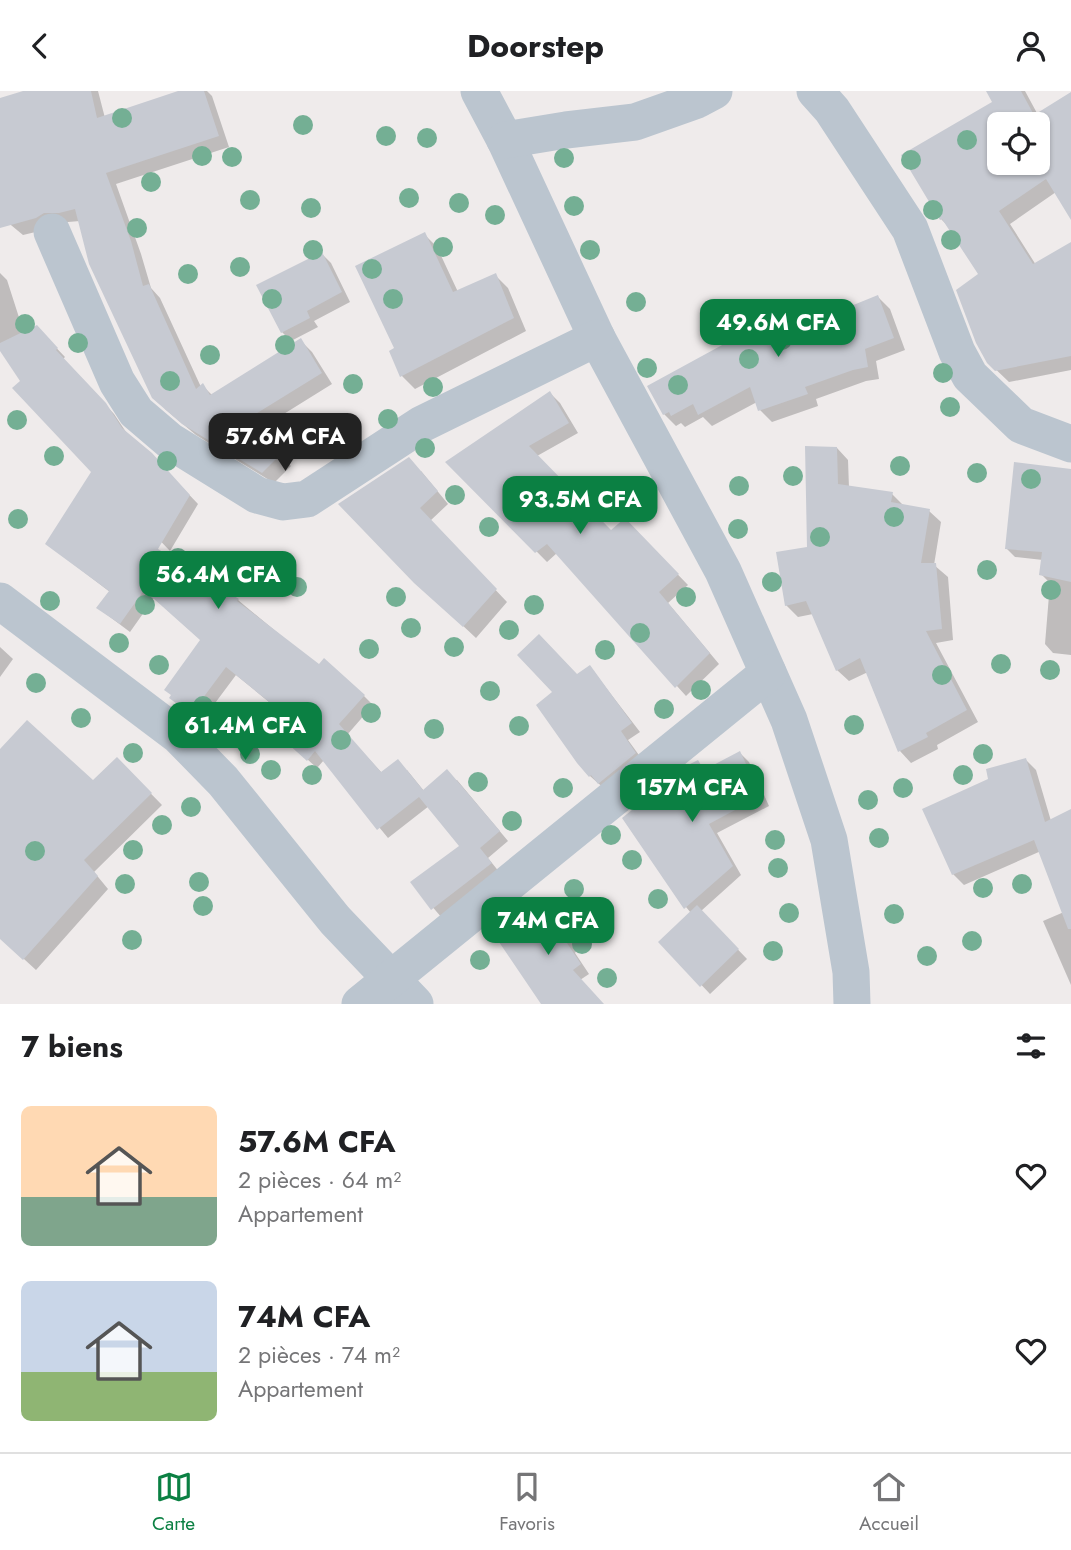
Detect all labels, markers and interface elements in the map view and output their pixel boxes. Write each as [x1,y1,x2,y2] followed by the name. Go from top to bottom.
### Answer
[467,23,604,69] text: Doorstep
[21,27,59,65] icon: back
[1012,27,1050,65] icon: person
[987,112,1050,175] map controls
[987,112,1050,175] button: locate
[698,299,858,359] pin: 49.6M CFA
[716,305,840,339] text: 49.6M CFA
[205,413,365,473] pin: 57.6M CFA
[225,419,345,453] text: 57.6M CFA
[500,477,660,536] pin: 93.5M CFA
[518,482,642,516] text: 93.5M CFA
[138,552,298,611] pin: 56.4M CFA
[155,557,281,591] text: 56.4M CFA
[165,703,325,762] pin: 61.4M CFA
[184,708,306,742] text: 61.4M CFA
[620,765,764,824] pin: 157M CFA
[636,770,748,804] text: 157M CFA
[483,897,613,957] pin: 74M CFA
[497,903,599,937] text: 74M CFA
[21,1025,123,1068] text: 7 biens
[1012,1027,1050,1065] icon: filters
[238,1120,395,1163] text: 57.6M CFA
[77,1134,161,1218] icon: home
[1012,1157,1050,1195] icon: heart
[238,1163,401,1197] text: 2 pièces · 64 m²
[238,1197,363,1231] text: Appartement
[238,1295,370,1338] text: 74M CFA
[77,1309,161,1393] icon: home
[1012,1332,1050,1370] icon: heart
[238,1338,400,1372] text: 2 pièces · 74 m²
[238,1372,363,1406] text: Appartement
[152,1468,195,1537] tab: Carte
[499,1468,555,1537] tab: Favoris
[859,1468,919,1537] tab: Accueil

